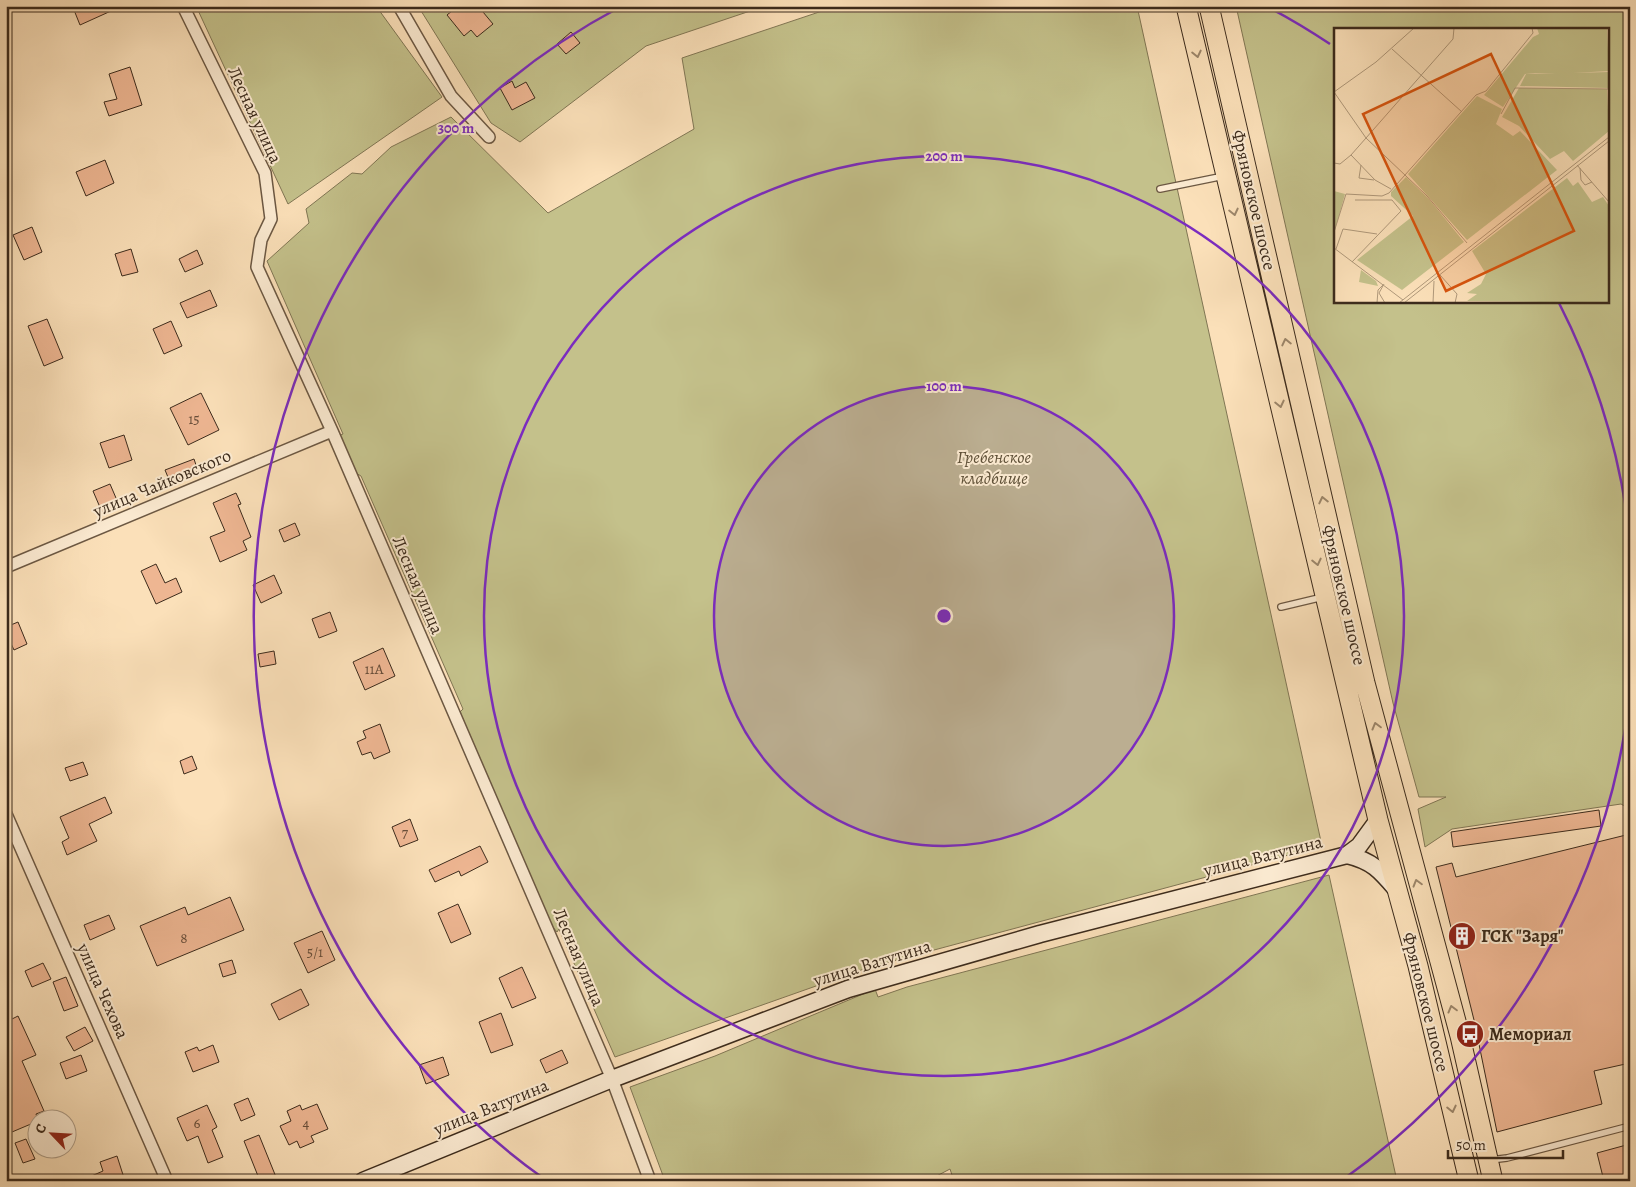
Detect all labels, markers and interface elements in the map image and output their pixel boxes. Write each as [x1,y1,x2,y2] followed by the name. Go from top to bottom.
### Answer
[1334,28,1608,302] inset map
[1191,49,1202,58] one-way arrow
[222,63,288,168] street label: Лесная улица
[438,118,475,138] text: 300 m
[1226,127,1282,273] street label: Фряновское шоссе
[925,146,963,166] text: 200 m
[1228,207,1239,216] one-way arrow
[1281,337,1292,346] one-way arrow
[926,376,962,396] text: 100 m
[1274,400,1285,409] one-way arrow
[188,409,200,429] house number: 15
[88,443,235,523] street label: улица Чайковского
[957,445,1032,490] park label: Гребенское кладбище
[1318,496,1329,505] one-way arrow
[1316,522,1372,668] street label: Фряновское шоссе
[387,532,450,638] street label: Лесная улица
[1311,558,1322,567] one-way arrow
[935,607,953,625] centre of rings
[364,659,384,679] house number: 11А
[1371,722,1382,731] one-way arrow
[402,823,409,843] house number: 7
[1200,829,1326,883] street label: улица Ватутина
[1413,880,1423,888] one-way arrow
[548,904,611,1010] street label: Лесная улица
[1447,921,1477,951] building icon: ГСК "Заря"
[1481,924,1564,948] place label: ГСК "Заря"
[180,928,188,948] house number: 8
[1397,930,1455,1074] street label: Фряновское шоссе
[809,933,935,993] street label: улица Ватутина
[71,939,135,1043] street label: улица Чехова
[307,942,323,962] house number: 5/1
[1448,1005,1458,1013] one-way arrow
[1455,1019,1485,1049] bus stop icon: Мемориал
[1489,1022,1572,1046] place label: Мемориал
[429,1073,553,1141] street label: улица Ватутина
[1446,1104,1457,1113] one-way arrow
[28,1110,78,1160] north arrow
[194,1113,201,1133] house number: 6
[303,1113,310,1133] house number: 4
[30,1120,51,1137] text: С
[1448,1127,1564,1159] scale bar
[1456,1135,1486,1155] text: 50 m

